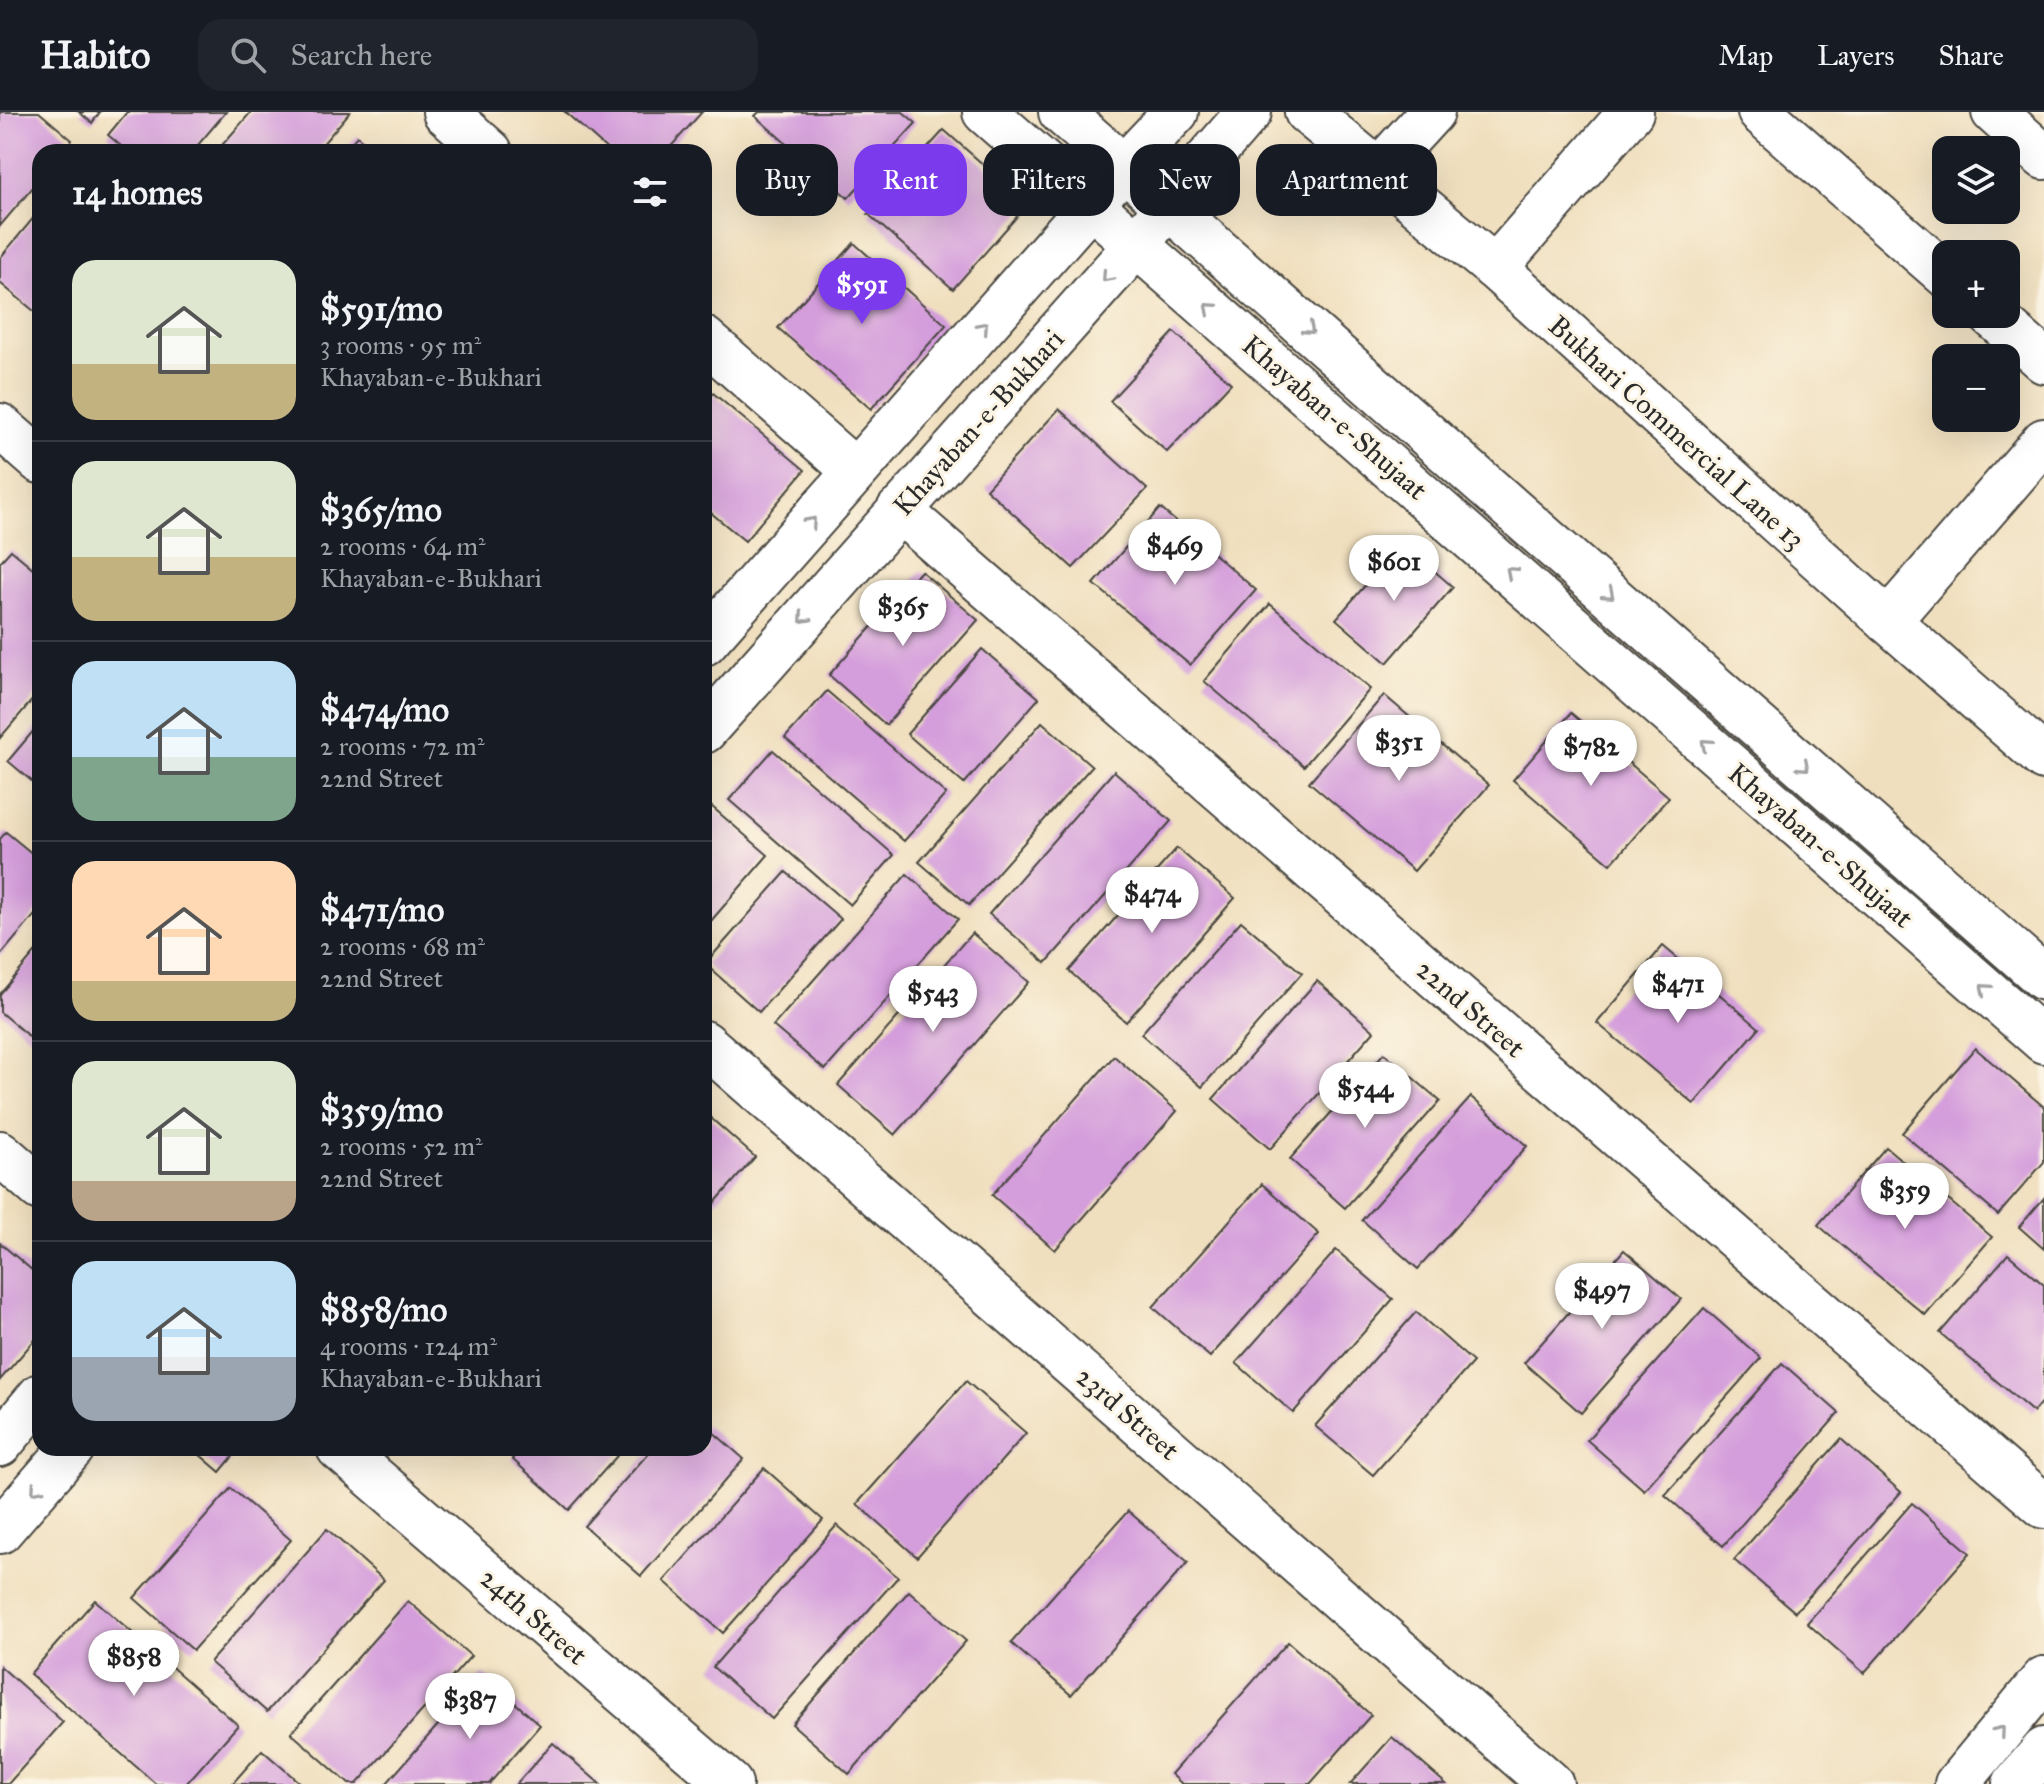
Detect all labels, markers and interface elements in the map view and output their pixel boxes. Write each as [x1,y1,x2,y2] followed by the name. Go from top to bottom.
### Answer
[198,19,758,91] search box
[40,32,150,78] text: Habito
[226,33,270,77] icon: search
[290,37,432,73] text: Search here
[1718,38,1773,73] text: Map
[1817,38,1895,73] text: Layers
[1939,38,2004,73] text: Share
[1932,136,2020,432] map controls
[1932,136,2020,224] button: layers
[736,144,838,216] chip: Buy
[854,144,967,216] chip: Rent
[983,144,1114,216] chip: Filters
[1130,144,1240,216] chip: New
[1256,144,1437,216] chip: Apartment
[628,170,672,214] icon: filters
[72,172,203,213] text: 14 homes
[1932,240,2020,328] button: +
[815,258,909,326] pin: $591
[836,268,888,300] text: $591
[1103,268,1117,283] one-way arrow
[320,288,443,329] text: $591/mo
[136,292,232,388] icon: home
[1205,303,1220,318] one-way arrow
[1541,308,1812,557] street label: Bukhari Commercial Lane 13
[1300,320,1315,334] one-way arrow
[973,321,988,336] one-way arrow
[885,322,1072,523] street label: Khayaban-e-Bukhari
[1235,327,1434,507] street label: Khayaban-e-Shujaat
[320,329,481,361] text: 3 rooms · 95 m²
[1932,344,2020,432] button: −
[320,361,542,393] text: Khayaban-e-Bukhari
[320,489,442,530] text: $365/mo
[136,493,232,589] icon: home
[801,516,816,531] one-way arrow
[1128,519,1222,587] pin: $469
[1146,529,1204,561] text: $469
[320,530,486,562] text: 2 rooms · 64 m²
[1347,535,1441,603] pin: $601
[1367,545,1421,577] text: $601
[320,562,542,594] text: Khayaban-e-Bukhari
[1505,567,1520,582] one-way arrow
[856,580,950,648] pin: $365
[1599,584,1614,599] one-way arrow
[877,590,929,622] text: $365
[799,608,814,623] one-way arrow
[320,689,449,730] text: $474/mo
[136,693,232,789] icon: home
[1352,715,1446,783] pin: $351
[1544,720,1638,788] pin: $782
[1375,725,1423,757] text: $351
[320,730,484,762] text: 2 rooms · 72 m²
[1563,730,1619,762] text: $782
[1700,739,1715,754] one-way arrow
[1721,755,1920,935] street label: Khayaban-e-Shujaat
[1794,756,1809,771] one-way arrow
[320,762,443,794] text: 22nd Street
[1105,867,1199,935] pin: $474
[1124,877,1180,909] text: $474
[320,889,444,930] text: $471/mo
[136,893,232,989] icon: home
[320,930,485,962] text: 2 rooms · 68 m²
[1409,952,1532,1065] street label: 22nd Street
[1631,957,1725,1025] pin: $471
[320,962,443,994] text: 22nd Street
[886,966,980,1034] pin: $543
[1651,967,1705,999] text: $471
[907,976,959,1008] text: $543
[1980,985,1995,999] one-way arrow
[1318,1062,1412,1130] pin: $544
[1337,1072,1393,1104] text: $544
[320,1089,443,1130] text: $359/mo
[136,1093,232,1189] icon: home
[320,1130,483,1162] text: 2 rooms · 52 m²
[320,1162,443,1194] text: 22nd Street
[1858,1163,1952,1231] pin: $359
[1879,1173,1931,1205] text: $359
[1555,1263,1649,1331] pin: $497
[1573,1273,1631,1305] text: $497
[320,1289,447,1330] text: $858/mo
[136,1293,232,1389] icon: home
[320,1330,497,1362] text: 4 rooms · 124 m²
[1069,1359,1186,1468] street label: 23rd Street
[320,1362,542,1394] text: Khayaban-e-Bukhari
[31,1480,46,1495] one-way arrow
[473,1560,594,1672] street label: 24th Street
[87,1630,181,1698] pin: $858
[106,1640,162,1672] text: $858
[423,1673,517,1741] pin: $387
[443,1683,497,1715] text: $387
[1990,1726,2005,1741] one-way arrow

